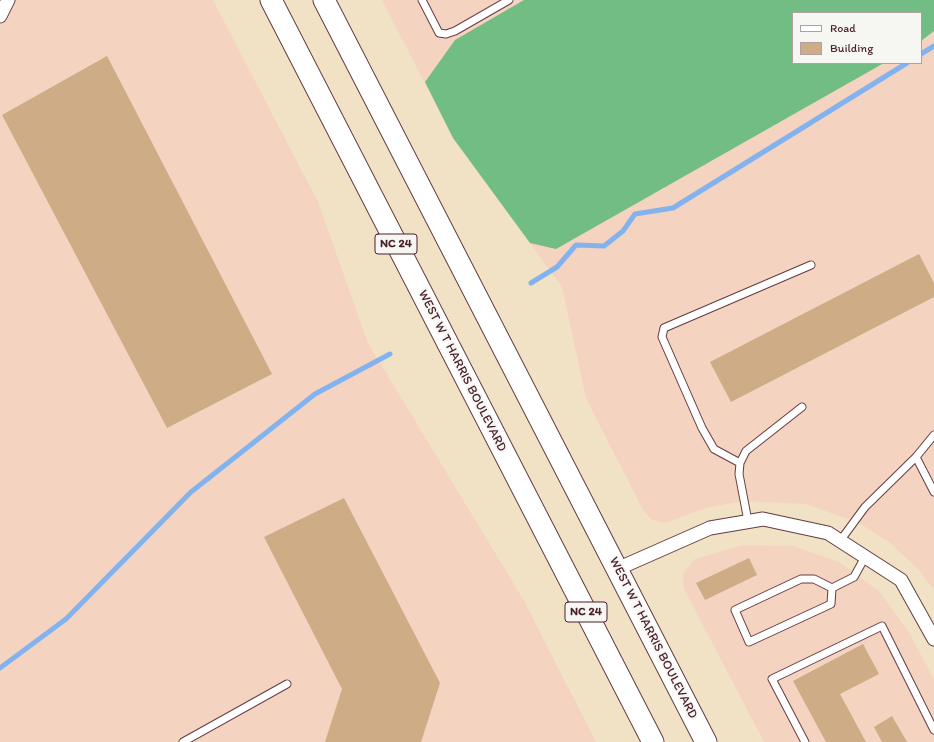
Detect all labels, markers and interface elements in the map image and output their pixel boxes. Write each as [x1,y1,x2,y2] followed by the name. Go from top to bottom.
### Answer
[792,12,922,64] legend
[830,21,856,35] text: Road
[830,41,873,55] text: Building
[375,234,417,254] road number: NC 24
[414,288,510,454] street label: WEST W T HARRIS BOULEVARD
[605,555,701,721] street label: WEST W T HARRIS BOULEVARD
[565,602,607,622] road number: NC 24

